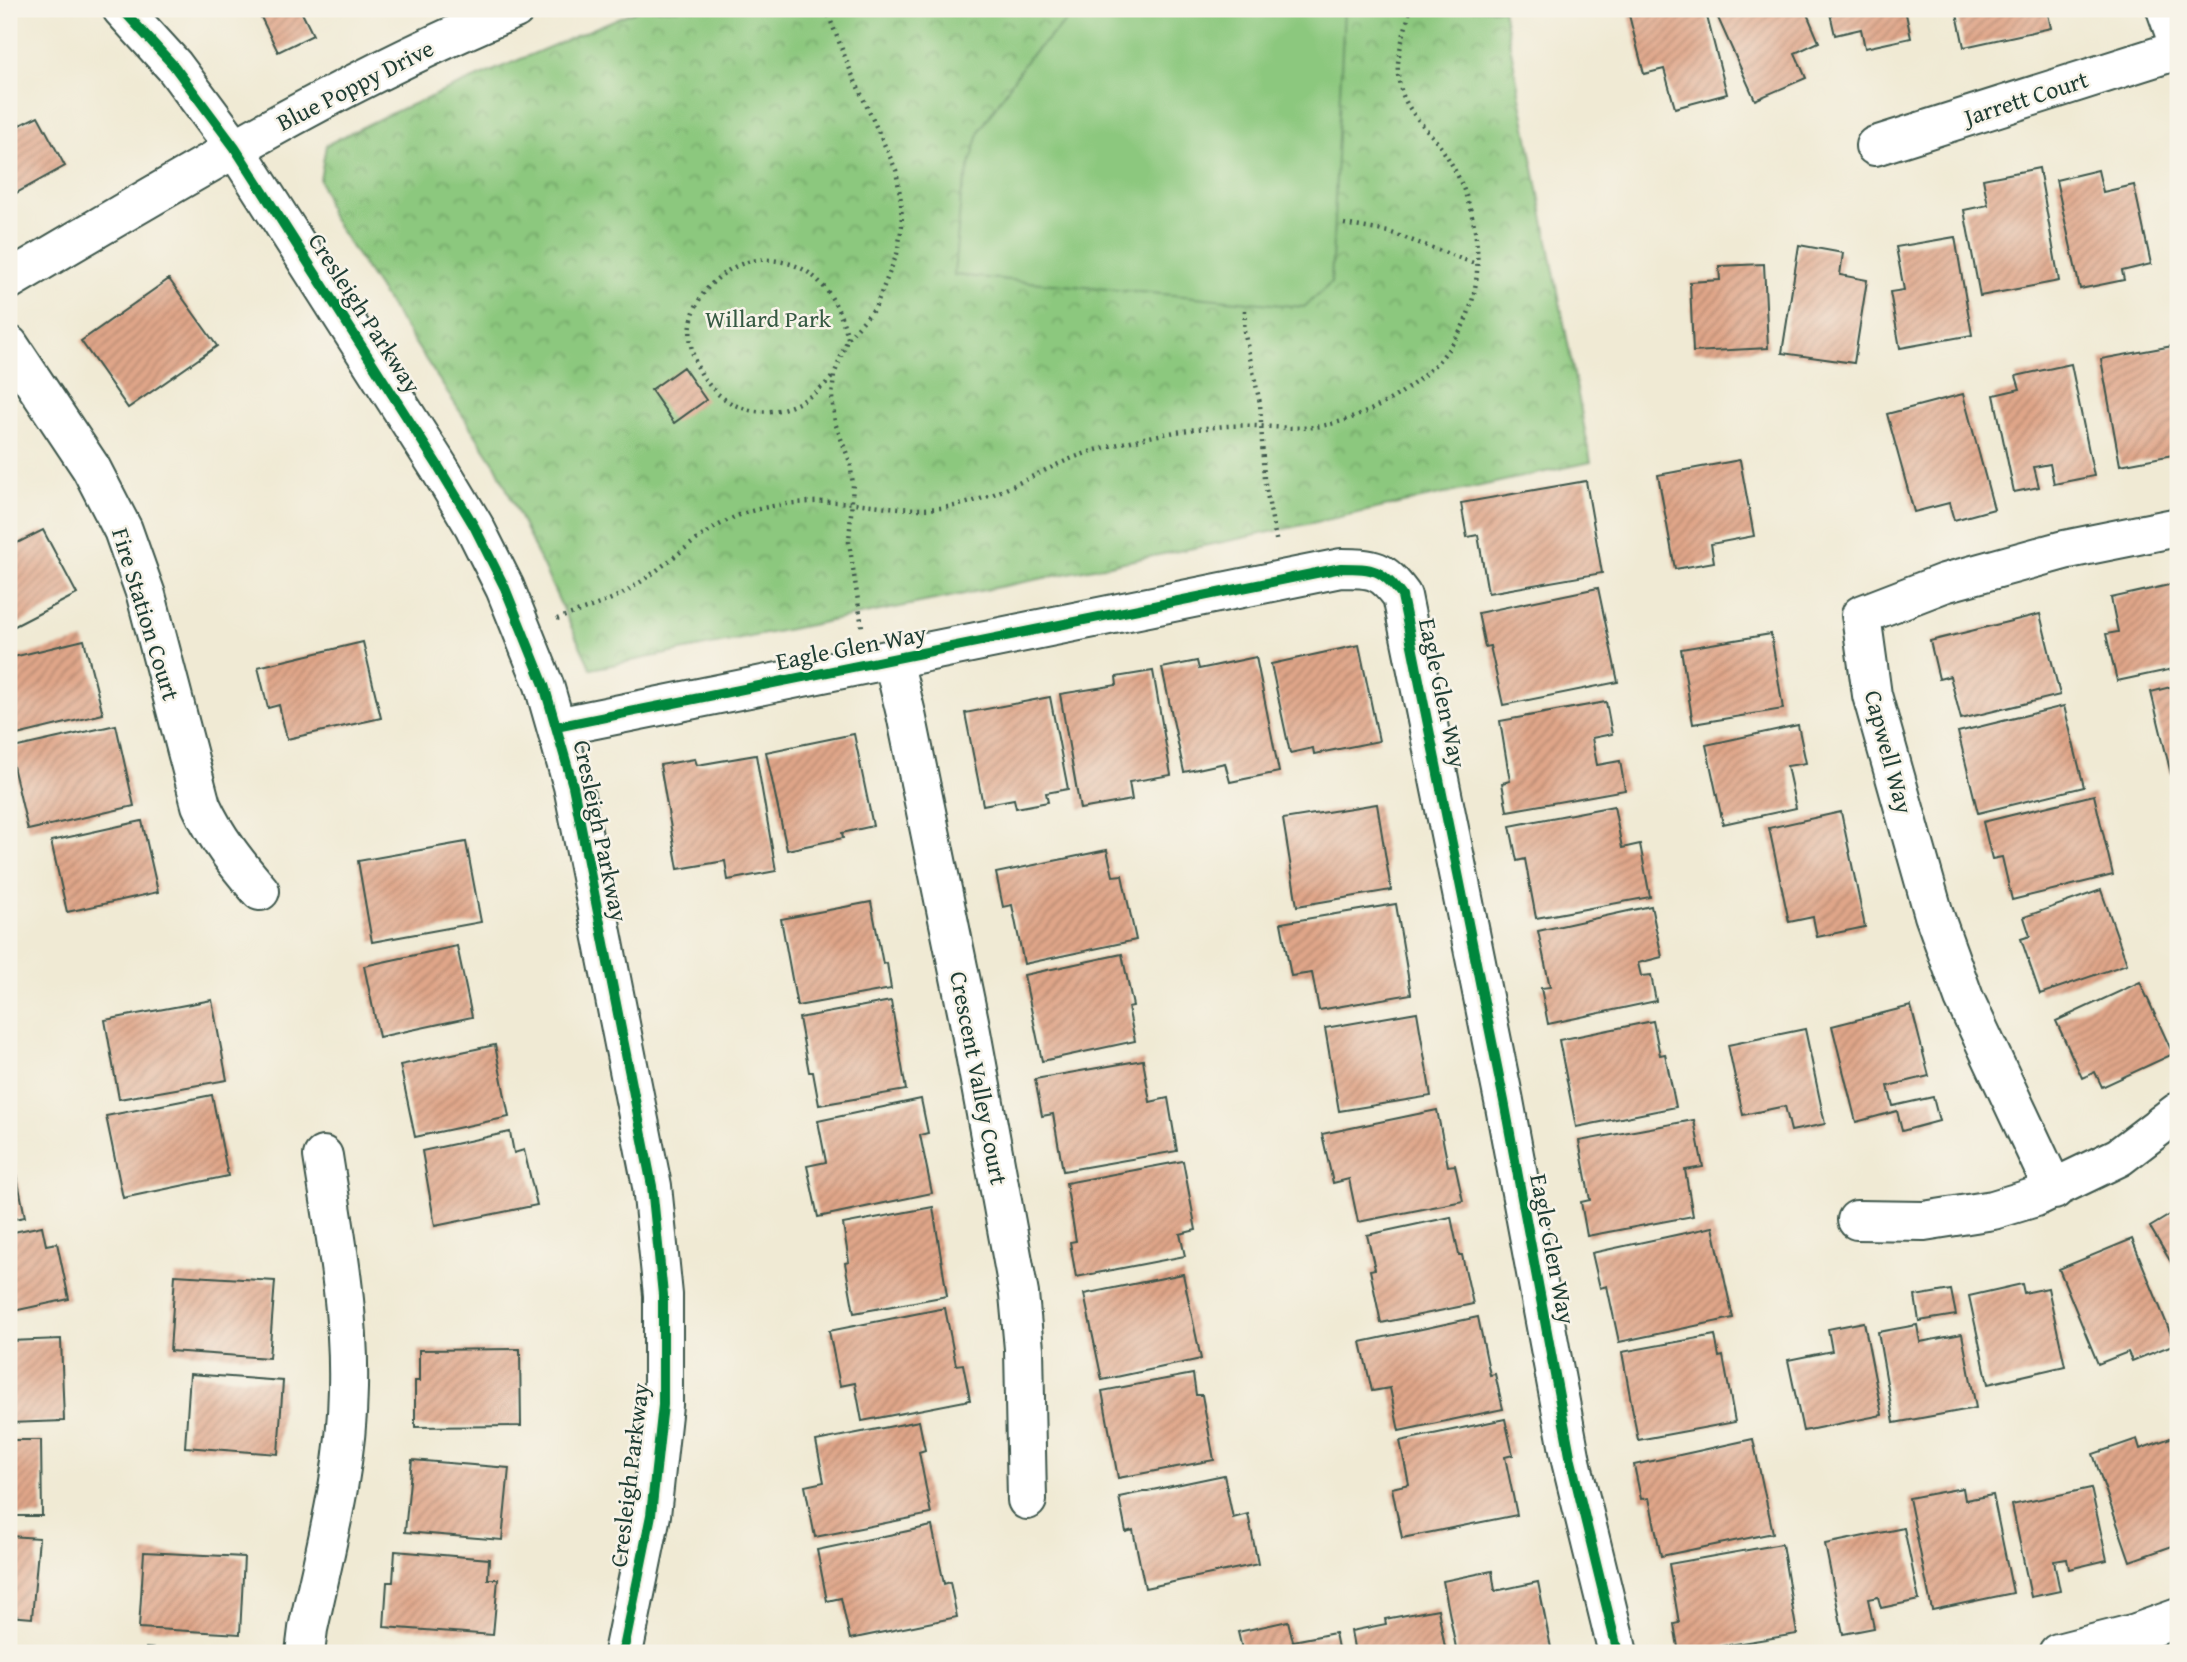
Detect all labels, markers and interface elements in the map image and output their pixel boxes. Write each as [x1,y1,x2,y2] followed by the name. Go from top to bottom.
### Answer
[270,30,440,140] street label: Blue Poppy Drive
[1957,61,2093,135] street label: Jarrett Court
[300,226,430,400] street label: Cresleigh Parkway
[705,301,832,336] park label: Willard Park
[103,523,189,705] street label: Fire Station Court
[773,615,929,679] street label: Eagle Glen Way
[1410,615,1476,771] street label: Eagle Glen Way
[1856,686,1922,818] street label: Capwell Way
[565,737,637,925] street label: Cresleigh Parkway
[941,968,1017,1188] street label: Crescent Valley Court
[1521,1171,1585,1327] street label: Eagle Glen Way
[600,1381,658,1569] street label: Cresleigh Parkway

